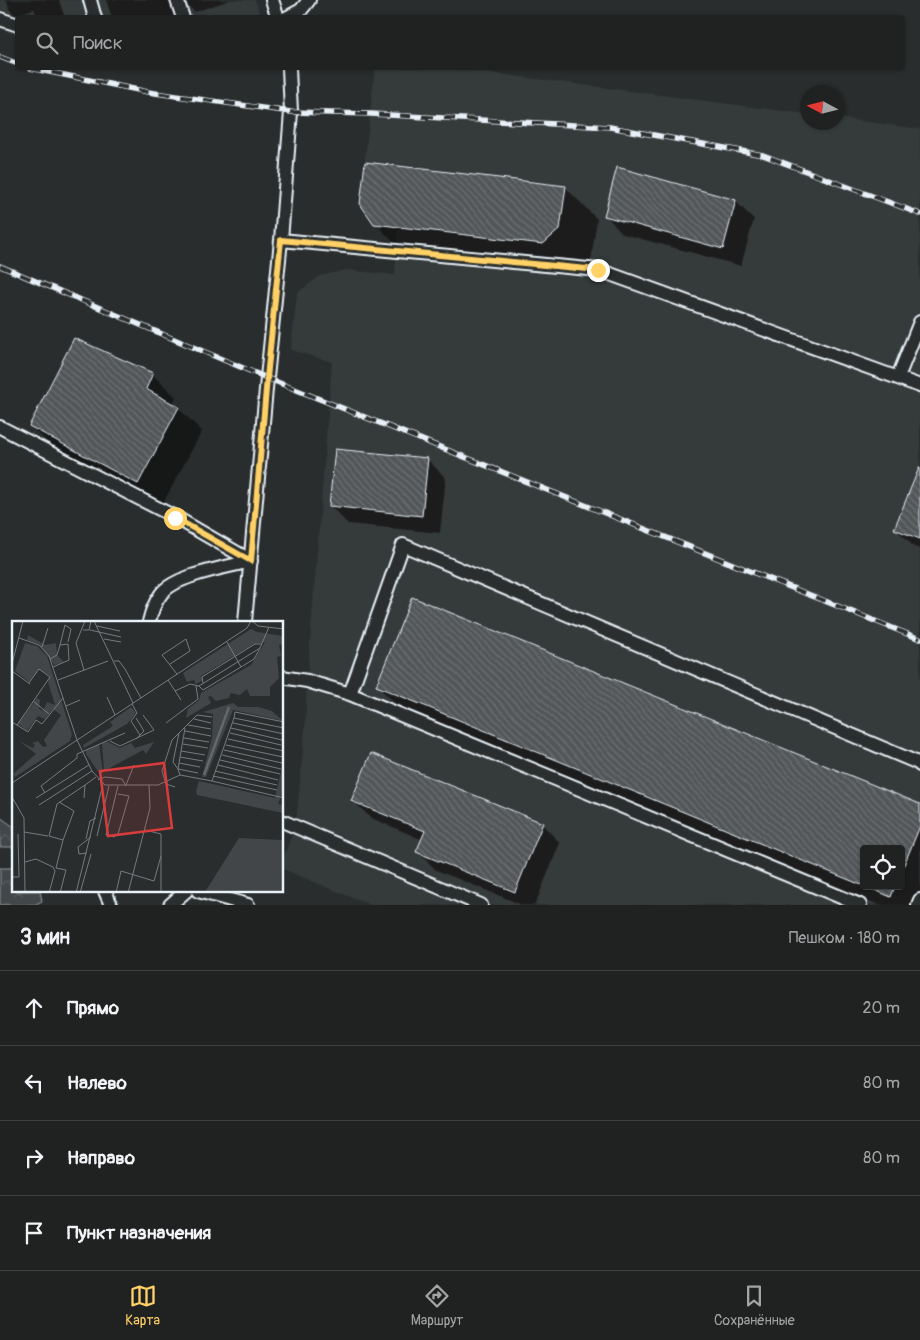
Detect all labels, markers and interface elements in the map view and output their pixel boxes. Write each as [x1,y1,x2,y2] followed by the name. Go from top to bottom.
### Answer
[15,15,905,70] search box
[33,29,61,57] icon: search
[73,31,123,55] text: Поиск
[800,85,845,130] north arrow
[587,259,610,282] route end
[164,507,187,530] route start
[12,621,284,892] inset map
[860,845,905,890] map controls
[860,845,905,890] button: locate
[20,924,70,951] text: 3 мин
[789,928,900,948] text: Пешком · 180 m
[20,994,48,1022] icon: ahead
[67,996,119,1020] text: Прямо
[862,998,900,1018] text: 20 m
[20,1069,48,1097] icon: left
[67,1071,127,1095] text: Налево
[863,1073,900,1093] text: 80 m
[20,1144,48,1172] icon: right
[67,1146,135,1170] text: Направо
[863,1148,900,1168] text: 80 m
[20,1219,48,1247] icon: arrive
[67,1221,211,1245] text: Пункт назначения
[125,1282,160,1329] tab: Карта
[411,1282,463,1329] tab: Маршрут
[714,1282,795,1329] tab: Сохранённые

